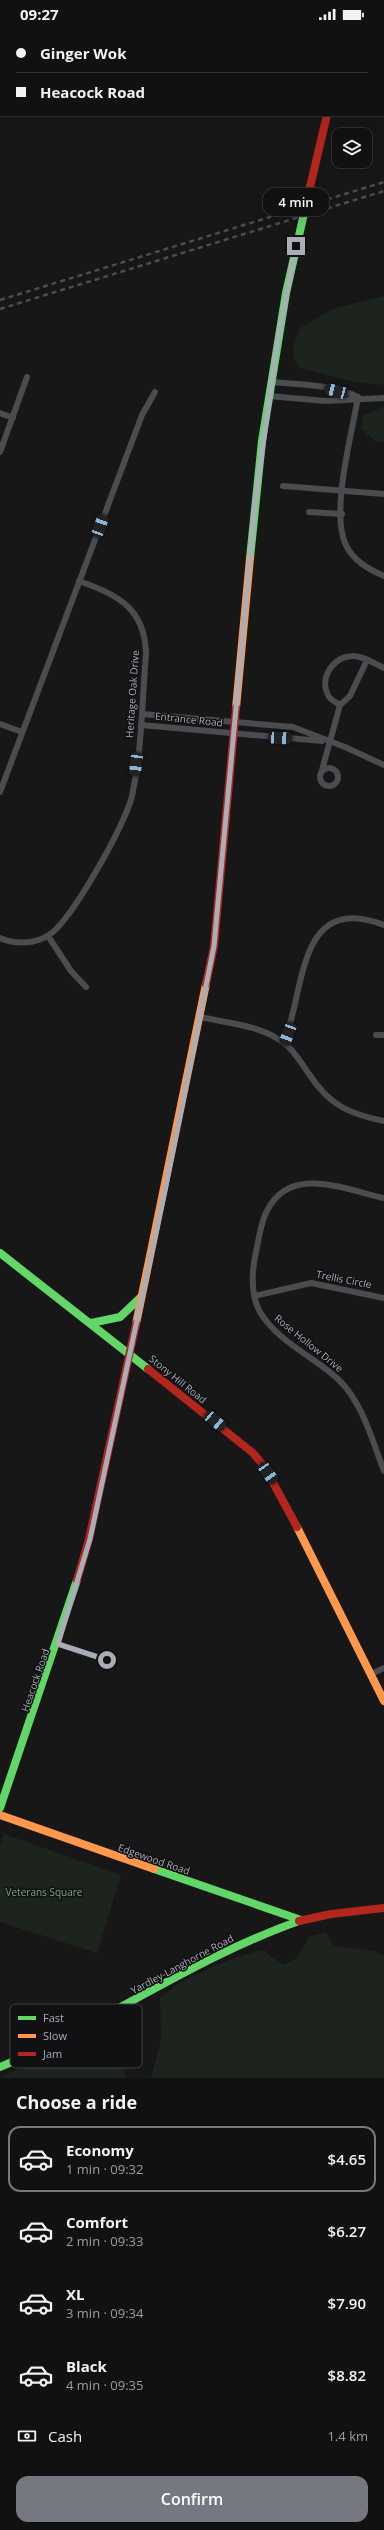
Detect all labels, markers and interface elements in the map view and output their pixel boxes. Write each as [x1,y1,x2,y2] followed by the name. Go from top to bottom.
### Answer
[20,4,59,24] text: 09:27
[40,43,126,63] text: Ginger Wok
[40,82,145,102] text: Heacock Road
[332,128,372,168] map controls
[332,128,372,168] button: layers
[263,188,329,216] callout: 4 min
[278,193,314,211] text: 4 min
[287,237,305,255] route end
[323,382,349,400] car
[90,513,110,539] car
[122,649,142,738] street label: Heritage Oak Drive
[155,708,223,730] street label: Entrance Road
[268,731,292,745] car
[129,751,143,777] car
[278,1021,298,1047] car
[315,1267,373,1291] street label: Trellis Circle
[272,1311,347,1375] street label: Rose Hollow Drive
[146,1351,210,1407] street label: Stony Hill Road
[202,1409,228,1433] car
[256,1460,280,1486] car
[18,1647,52,1713] street label: Heacock Road
[98,1651,116,1669] route start
[116,1840,192,1878] street label: Edgewood Road
[6,1885,83,1899] park label: Veterans Square
[128,1931,236,1997] street label: Yardley-Langhorne Road
[10,2004,142,2068] legend
[43,2010,64,2025] text: Fast
[43,2028,67,2043] text: Slow
[42,2046,62,2061] text: Jam
[16,2090,137,2114] text: Choose a ride
[66,2140,134,2160] text: Economy
[18,2141,54,2177] icon: car
[328,2149,366,2169] text: $4.65
[66,2160,143,2178] text: 1 min · 09:32
[66,2212,128,2232] text: Comfort
[18,2213,54,2249] icon: car
[328,2221,366,2241] text: $6.27
[66,2232,143,2250] text: 2 min · 09:33
[66,2284,84,2304] text: XL
[18,2285,54,2321] icon: car
[328,2293,366,2313] text: $7.90
[66,2304,143,2322] text: 3 min · 09:34
[66,2356,107,2376] text: Black
[18,2357,54,2393] icon: car
[328,2365,366,2385] text: $8.82
[66,2376,143,2394] text: 4 min · 09:35
[16,2425,38,2447] icon: cash
[48,2426,82,2446] text: Cash
[327,2427,368,2445] text: 1.4 km
[16,2476,368,2522] button: Confirm

